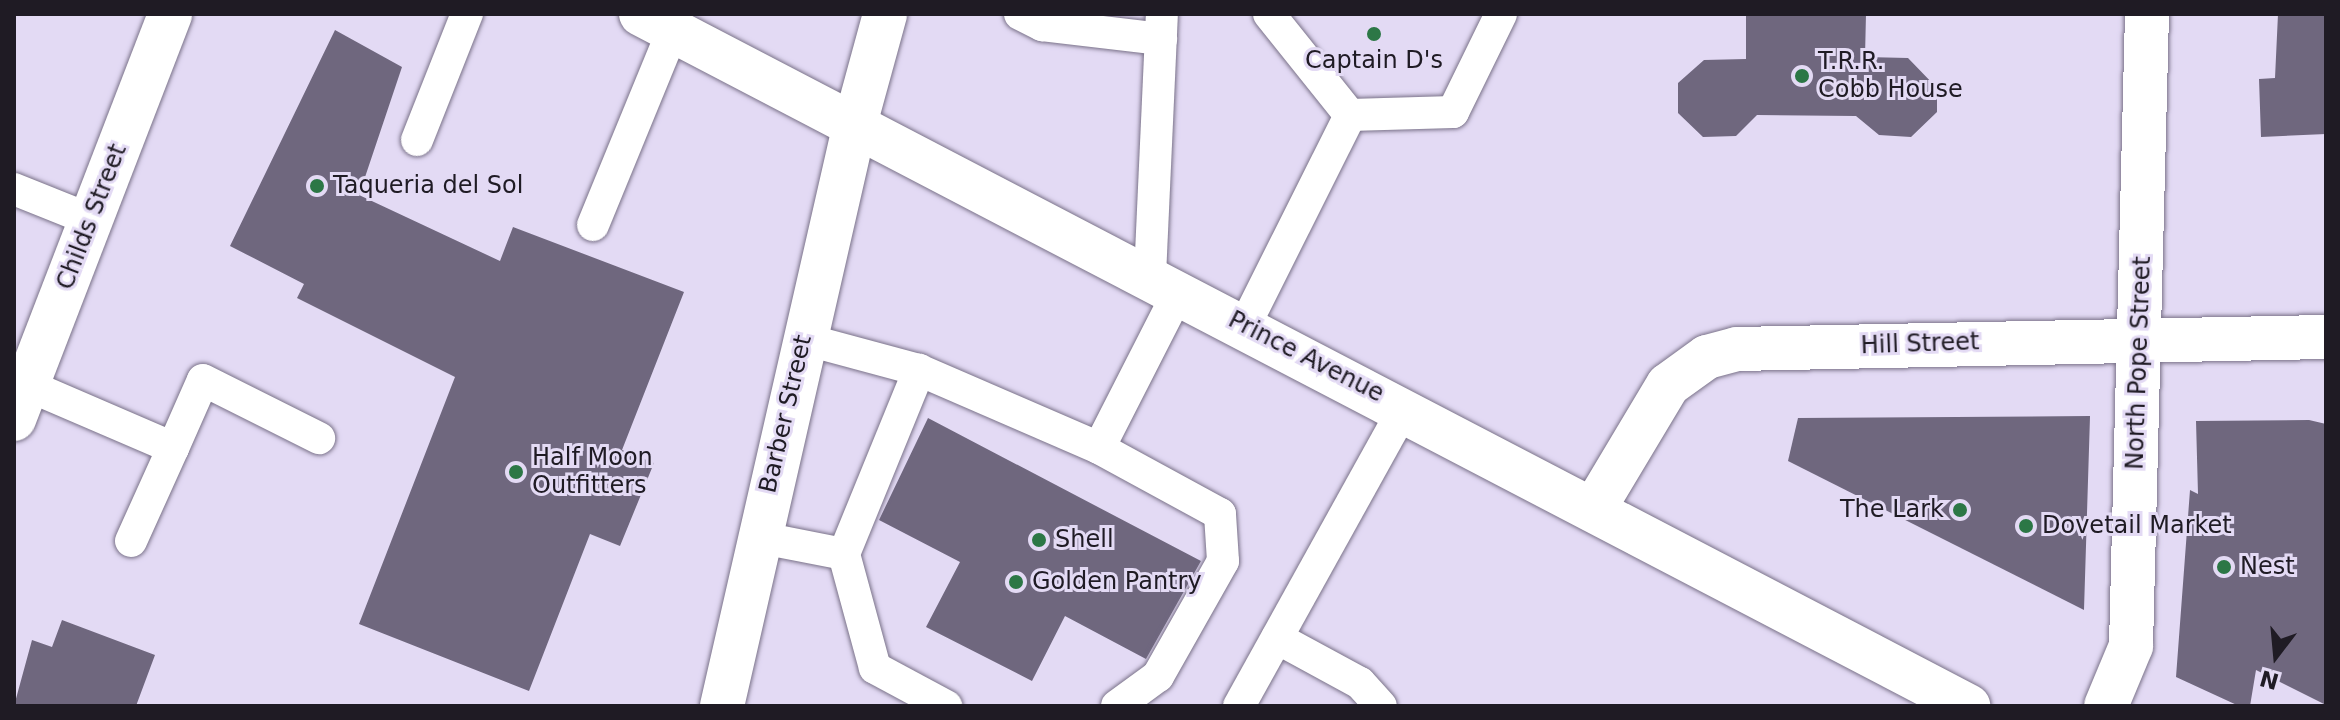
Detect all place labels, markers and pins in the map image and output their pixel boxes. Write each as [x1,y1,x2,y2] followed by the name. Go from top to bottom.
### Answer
[1365,25,1383,43] marker: Captain D's
[1305,47,1443,75] place label: Captain D's
[1818,48,1963,104] place label: T.R.R. Cobb House
[1793,67,1811,85] marker: T.R.R. Cobb House
[333,172,523,200] place label: Taqueria del Sol
[308,177,326,195] marker: Taqueria del Sol
[532,444,653,500] place label: Half Moon Outfitters
[507,463,525,481] marker: Half Moon Outfitters
[1840,496,1944,524] place label: The Lark
[1951,501,1969,519] marker: The Lark
[2042,512,2232,540] place label: Dovetail Market
[2017,517,2035,535] marker: Dovetail Market
[1055,526,1114,554] place label: Shell
[1030,531,1048,549] marker: Shell
[2240,553,2295,581] place label: Nest
[2215,558,2233,576] marker: Nest
[1032,568,1202,596] place label: Golden Pantry
[1007,573,1025,591] marker: Golden Pantry

